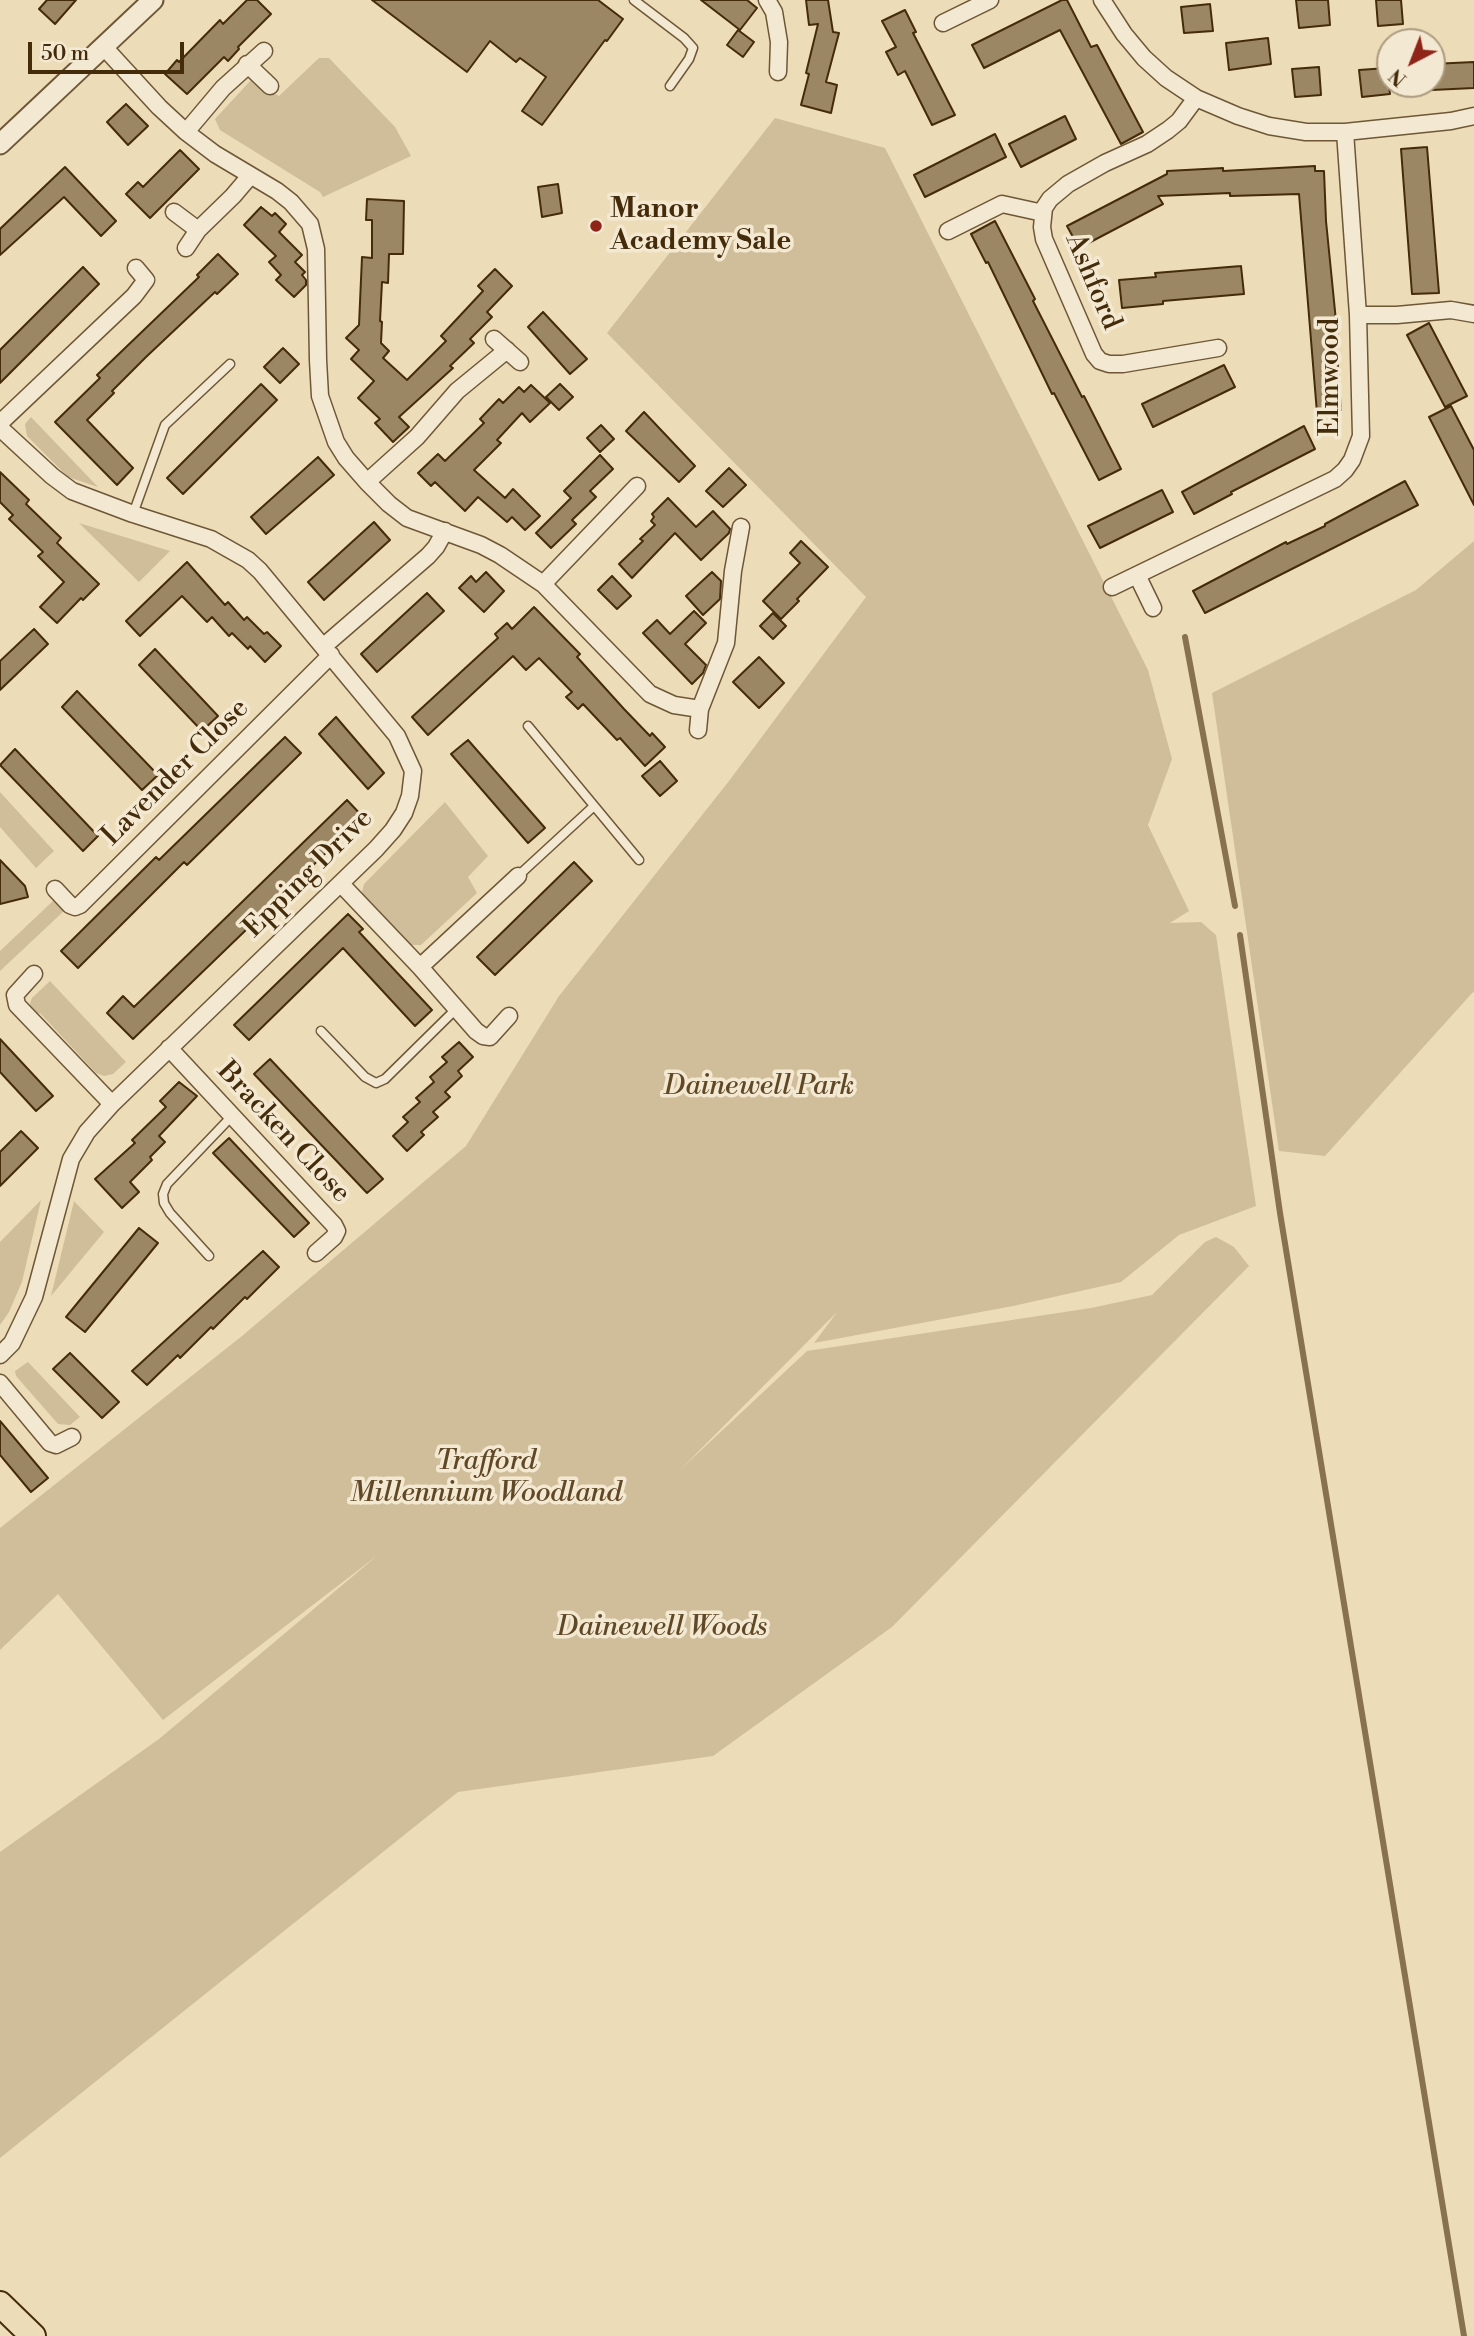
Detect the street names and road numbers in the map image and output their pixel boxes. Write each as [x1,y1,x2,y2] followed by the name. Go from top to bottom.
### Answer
[1057,229,1127,335] street label: Ashford
[1314,318,1348,436] street label: Elmwood
[95,692,257,854] street label: Lavender Close
[237,802,381,946] street label: Epping Drive
[209,1055,357,1211] street label: Bracken Close

